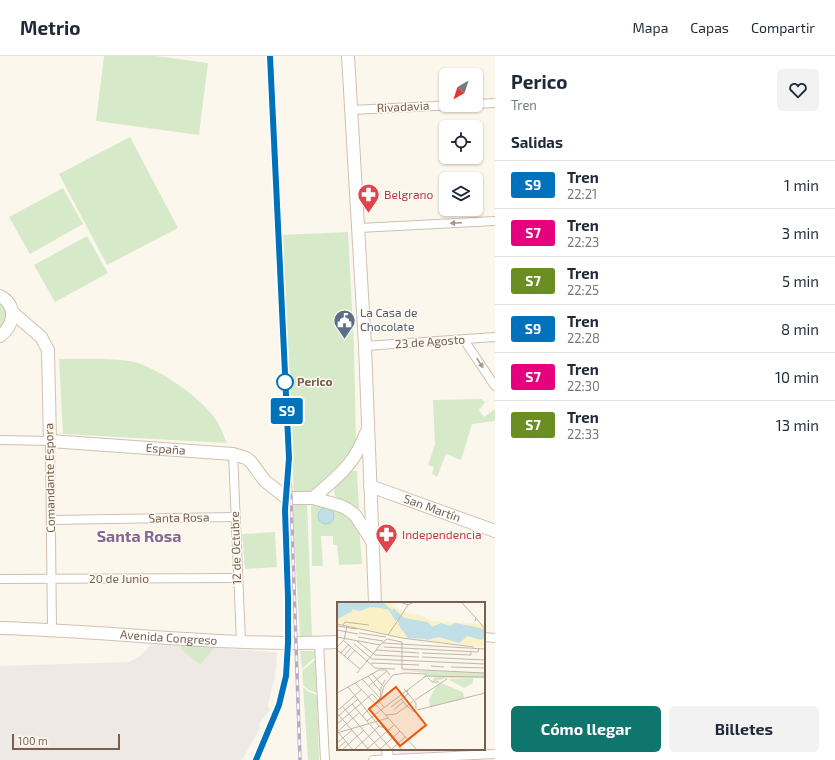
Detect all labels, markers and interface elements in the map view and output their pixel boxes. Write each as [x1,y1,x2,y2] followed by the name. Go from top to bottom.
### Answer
[20,16,80,39] text: Metrio
[633,19,668,36] text: Mapa
[690,19,729,36] text: Capas
[751,19,815,36] text: Compartir
[439,68,483,112] north arrow
[439,68,483,216] map controls
[777,69,819,111] button: heart
[511,70,568,93] text: Perico
[511,97,537,113] text: Tren
[376,98,430,114] street label: Rivadavia
[439,120,483,164] button: locate
[511,133,563,151] text: Salidas
[567,168,599,186] text: Tren
[439,172,483,216] button: layers
[525,176,541,193] text: S9
[784,176,819,194] text: 1 min
[356,182,382,215] pharmacy icon: Belgrano
[567,186,597,202] text: 22:21
[384,187,434,201] place label: Belgrano
[567,216,599,234] text: Tren
[450,219,462,226] one-way arrow
[525,224,541,241] text: S7
[782,224,819,242] text: 3 min
[567,234,599,250] text: 22:23
[567,264,599,282] text: Tren
[525,272,541,289] text: S7
[782,272,819,290] text: 5 min
[567,282,599,298] text: 22:25
[360,305,418,333] place label: La Casa de Chocolate
[331,307,357,340] public building icon: La Casa de Chocolate
[567,312,599,330] text: Tren
[525,320,541,337] text: S9
[781,320,819,338] text: 8 min
[567,330,600,346] text: 22:28
[394,332,466,350] street label: 23 de Agosto
[476,357,483,369] one-way arrow
[567,360,599,378] text: Tren
[525,368,541,385] text: S7
[775,368,819,386] text: 10 min
[276,373,294,391] marker: Perico
[297,374,333,388] place label: Perico
[567,378,600,394] text: 22:30
[269,398,305,424] line badge: S9
[279,402,295,419] text: S9
[567,408,599,426] text: Tren
[525,416,541,433] text: S7
[776,416,819,434] text: 13 min
[41,423,57,533] street label: Comandante Espora
[567,426,599,442] text: 22:33
[145,440,186,457] street label: España
[402,491,463,524] street label: San Martín
[148,509,210,525] street label: Santa Rosa
[227,511,243,585] street label: 12 de Octubre
[374,522,400,555] pharmacy icon: Independencia
[97,526,181,545] district label: Santa Rosa
[402,527,482,541] place label: Independencia
[89,571,149,585] street label: 20 de Junio
[337,602,485,750] inset map
[120,627,218,647] street label: Avenida Congreso
[511,706,661,752] button: Cómo llegar
[669,706,819,752] button: Billetes
[12,732,120,751] scale bar
[18,734,48,747] text: 100 m

